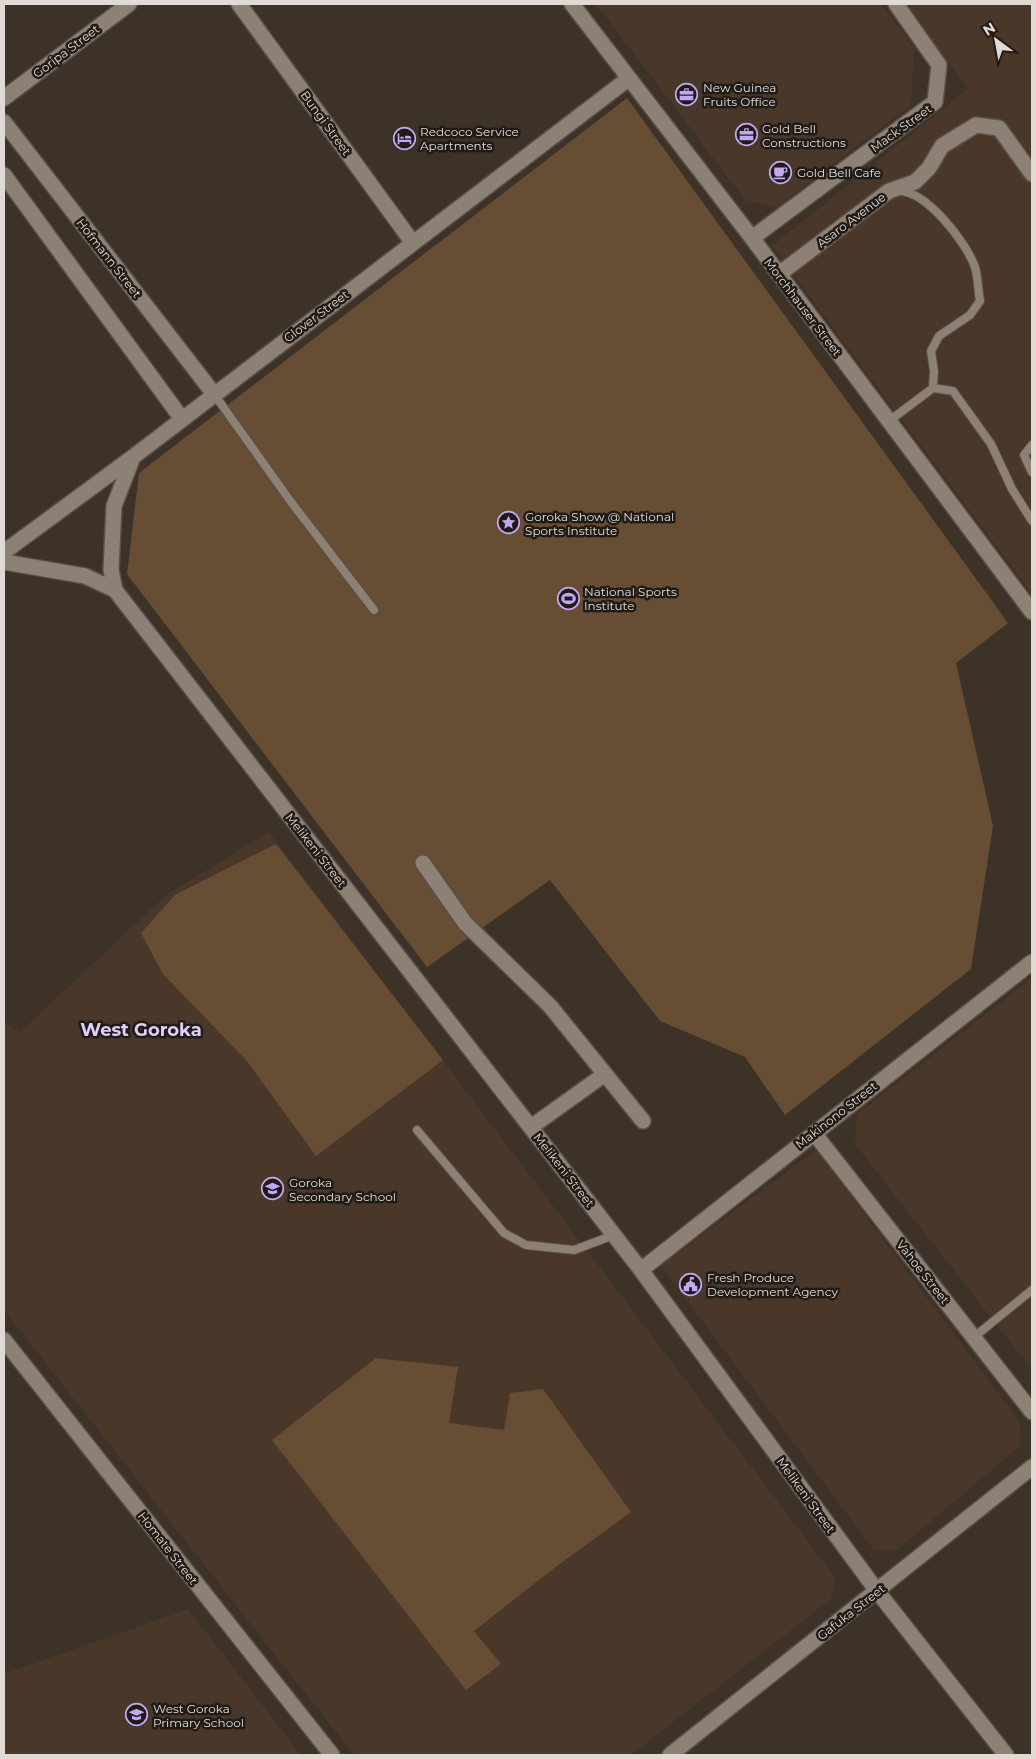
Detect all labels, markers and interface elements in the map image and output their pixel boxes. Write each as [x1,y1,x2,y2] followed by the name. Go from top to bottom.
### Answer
[971,15,1021,65] north arrow
[980,18,999,40] text: N
[30,21,102,81] street label: Goripa Street
[703,80,776,109] place label: New Guinea Fruits Office
[675,82,699,106] office icon: New Guinea Fruits Office
[298,88,355,158] street label: Bungi Street
[868,101,935,155] street label: Mack Street
[762,121,846,150] place label: Gold Bell Constructions
[734,123,758,147] office icon: Gold Bell Constructions
[420,124,519,153] place label: Redcoco Service Apartments
[392,126,416,150] hotel icon: Redcoco Service Apartments
[769,160,793,184] cafe icon: Gold Bell Cafe
[797,165,881,180] place label: Gold Bell Cafe
[814,189,888,251] street label: Asaro Avenue
[73,215,145,301] street label: Hofmann Street
[761,255,845,359] street label: Morchhauser Street
[280,287,352,345] street label: Glover Street
[525,509,674,538] place label: Goroka Show @ National Sports Institute
[497,511,521,535] place icon: Goroka Show @ National Sports Institute
[584,584,677,613] place label: National Sports Institute
[556,586,580,610] sports icon: National Sports Institute
[282,810,350,890] street label: Melikeni Street
[80,1019,202,1041] district label: West Goroka
[792,1078,880,1152] street label: Makinono Street
[530,1130,598,1210] street label: Melikeni Street
[289,1175,396,1204] place label: Goroka Secondary School
[261,1177,285,1201] school or university icon: Goroka Secondary School
[893,1237,953,1307] street label: Vahoe Street
[707,1270,838,1299] place label: Fresh Produce Development Agency
[679,1272,703,1296] public building icon: Fresh Produce Development Agency
[773,1454,839,1536] street label: Melikeni Street
[135,1509,201,1588] street label: Homate Street
[814,1581,888,1643] street label: Gafuka Street
[153,1701,244,1730] place label: West Goroka Primary School
[125,1703,149,1727] school or university icon: West Goroka Primary School

